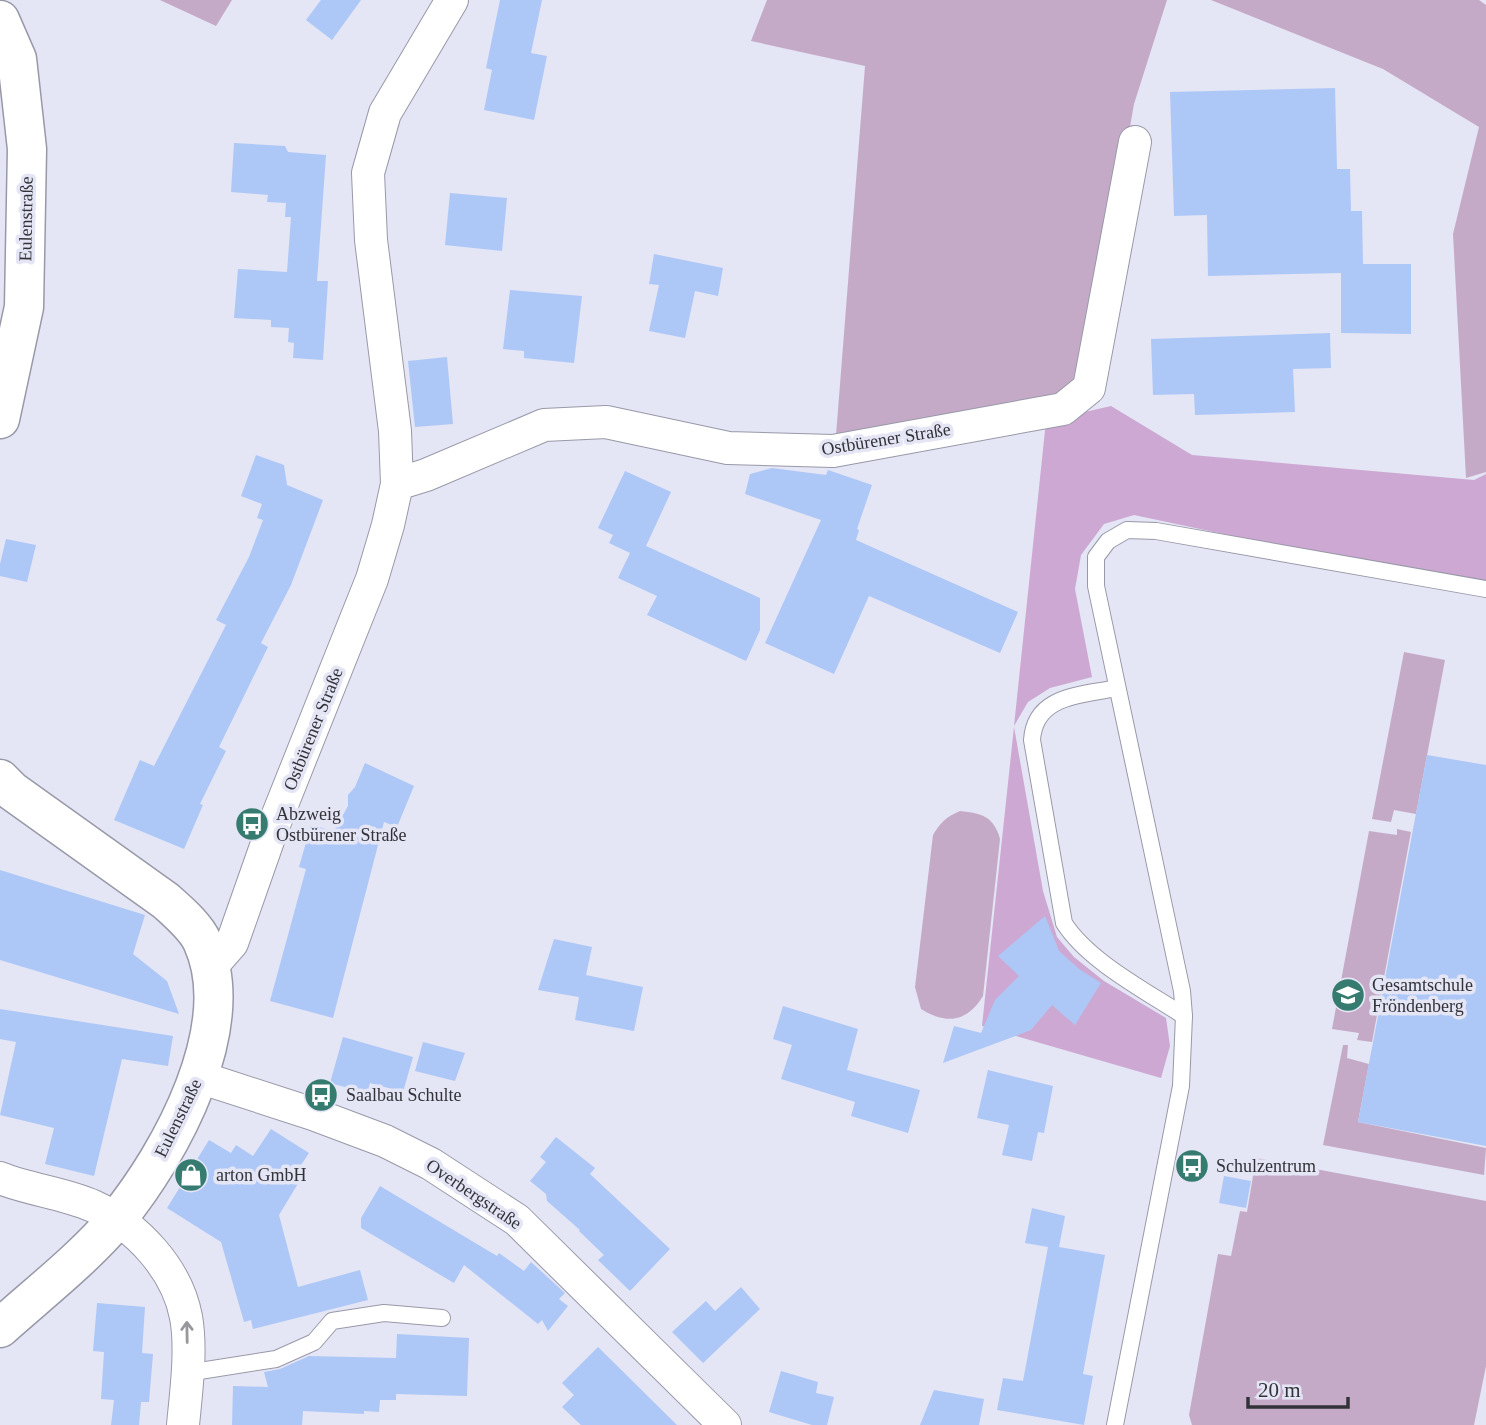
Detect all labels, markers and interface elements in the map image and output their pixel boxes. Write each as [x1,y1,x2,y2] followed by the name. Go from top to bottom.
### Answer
[15,176,37,262] street label: Eulenstraße
[820,419,952,459] street label: Ostbürener Straße
[279,665,347,793] street label: Ostbürener Straße
[276,804,406,845] place label: Abzweig Ostbürener Straße
[233,805,271,843] bus stop icon: Abzweig Ostbürener Straße
[1372,975,1473,1016] place label: Gesamtschule Fröndenberg
[1329,976,1367,1014] school or university icon: Gesamtschule Fröndenberg
[150,1075,206,1161] street label: Eulenstraße
[302,1076,340,1114] bus stop icon: Saalbau Schulte
[346,1085,461,1105] place label: Saalbau Schulte
[1173,1147,1211,1185] bus stop icon: Schulzentrum
[423,1155,525,1233] street label: Overbergstraße
[172,1156,210,1194] shop icon: arton GmbH
[1216,1156,1316,1176] place label: Schulzentrum
[216,1165,306,1185] place label: arton GmbH
[180,1321,193,1344] one-way arrow
[1248,1366,1348,1410] scale bar
[1258,1378,1301,1402] text: 20 m

